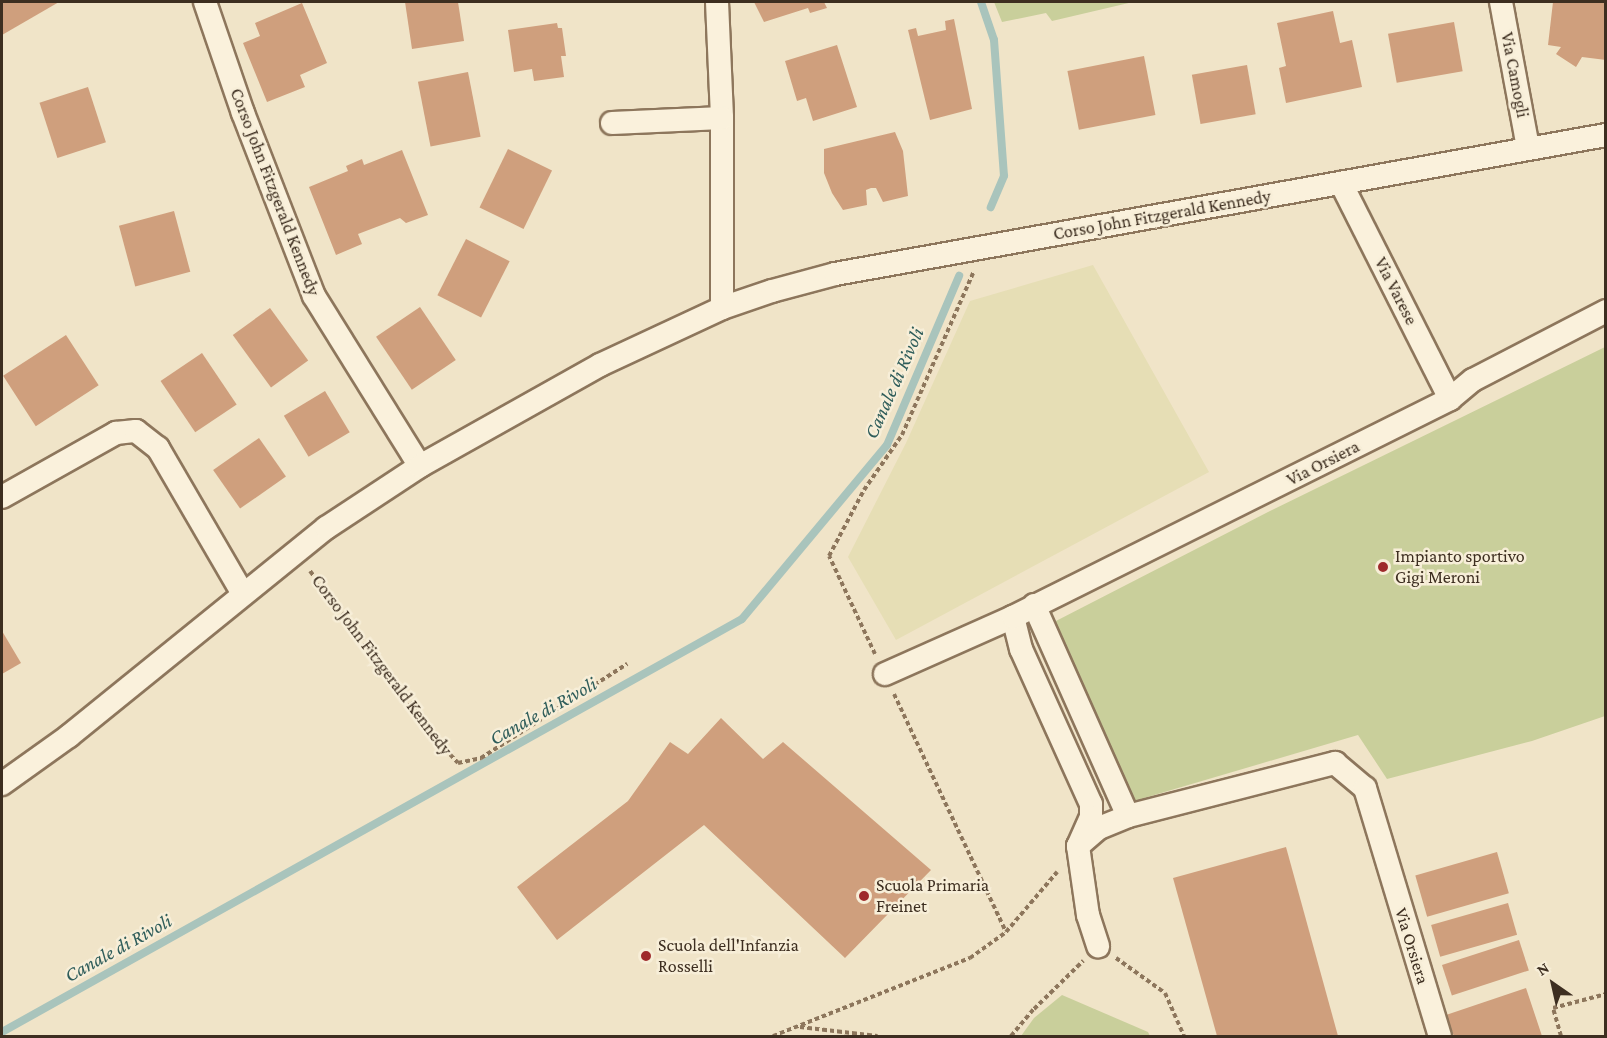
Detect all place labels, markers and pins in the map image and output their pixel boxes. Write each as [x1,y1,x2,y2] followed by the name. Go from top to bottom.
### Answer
[1395,546,1525,588] place label: Impianto sportivo Gigi Meroni
[1376,560,1390,574] marker: Impianto sportivo Gigi Meroni
[876,875,989,918] place label: Scuola Primaria Freinet
[857,889,871,903] marker: Scuola Primaria Freinet
[658,935,799,978] place label: Scuola dell'Infanzia Rosselli
[639,949,653,963] marker: Scuola dell'Infanzia Rosselli

